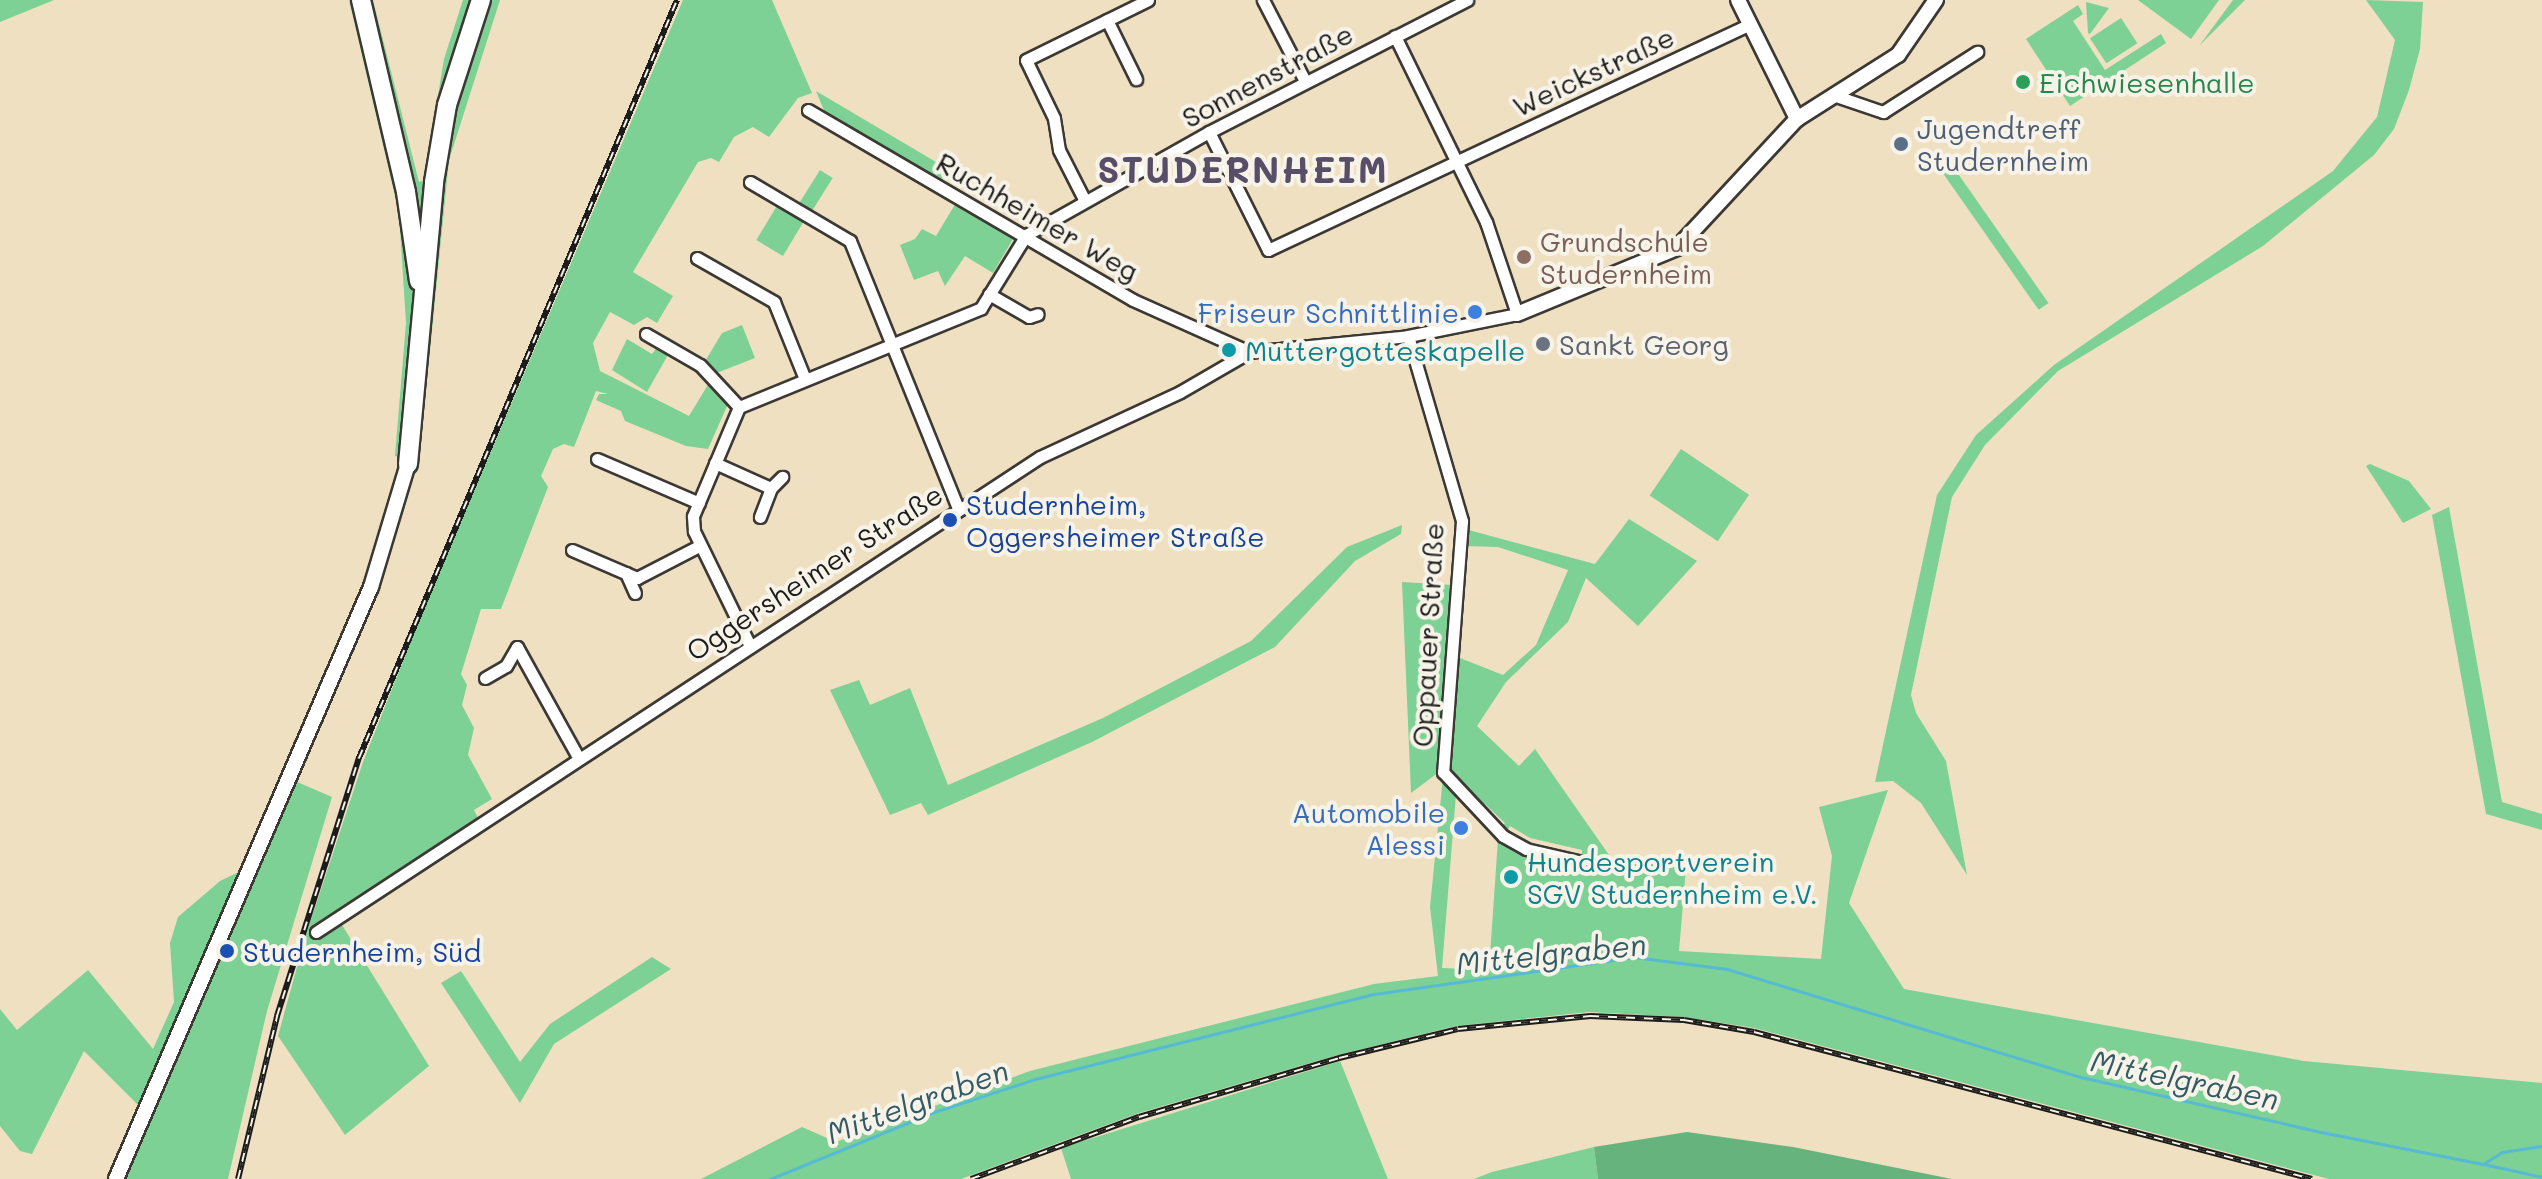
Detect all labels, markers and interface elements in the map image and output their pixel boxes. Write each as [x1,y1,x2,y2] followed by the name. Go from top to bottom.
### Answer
[1176,16,1358,134] street label: Sonnenstraße
[1507,19,1679,123] street label: Weickstraße
[2039,65,2255,99] place label: Eichwiesenhalle
[2014,73,2032,91] marker: Eichwiesenhalle
[1917,111,2089,177] place label: Jugendtreff Studernheim
[1892,135,1910,153] marker: Jugendtreff Studernheim
[931,144,1145,288] street label: Ruchheimer Weg
[1097,147,1389,191] district label: STUDERNHEIM
[1540,224,1712,290] place label: Grundschule Studernheim
[1515,248,1533,266] marker: Grundschule Studernheim
[1198,295,1459,329] place label: Friseur Schnittlinie
[1466,303,1484,321] marker: Friseur Schnittlinie
[1559,327,1729,361] place label: Sankt Georg
[1245,333,1525,367] place label: Muttergotteskapelle
[1534,335,1552,353] marker: Sankt Georg
[1220,341,1238,359] marker: Muttergotteskapelle
[680,477,948,667] street label: Oggersheimer Straße
[966,487,1265,553] place label: Studernheim, Oggersheimer Straße
[941,511,959,529] marker: Studernheim, Oggersheimer Straße
[1404,522,1450,748] street label: Oppauer Straße
[1292,795,1445,861] place label: Automobile Alessi
[1452,819,1470,837] marker: Automobile Alessi
[1527,844,1818,910] place label: Hundesportverein SGV Studernheim e.V.
[1502,868,1520,886] marker: Hundesportverein SGV Studernheim e.V.
[1454,925,1648,981] water label: Mittelgraben
[243,934,481,968] place label: Studernheim, Süd
[218,942,236,960] marker: Studernheim, Süd
[2088,1042,2282,1116] water label: Mittelgraben
[821,1051,1013,1151] water label: Mittelgraben

